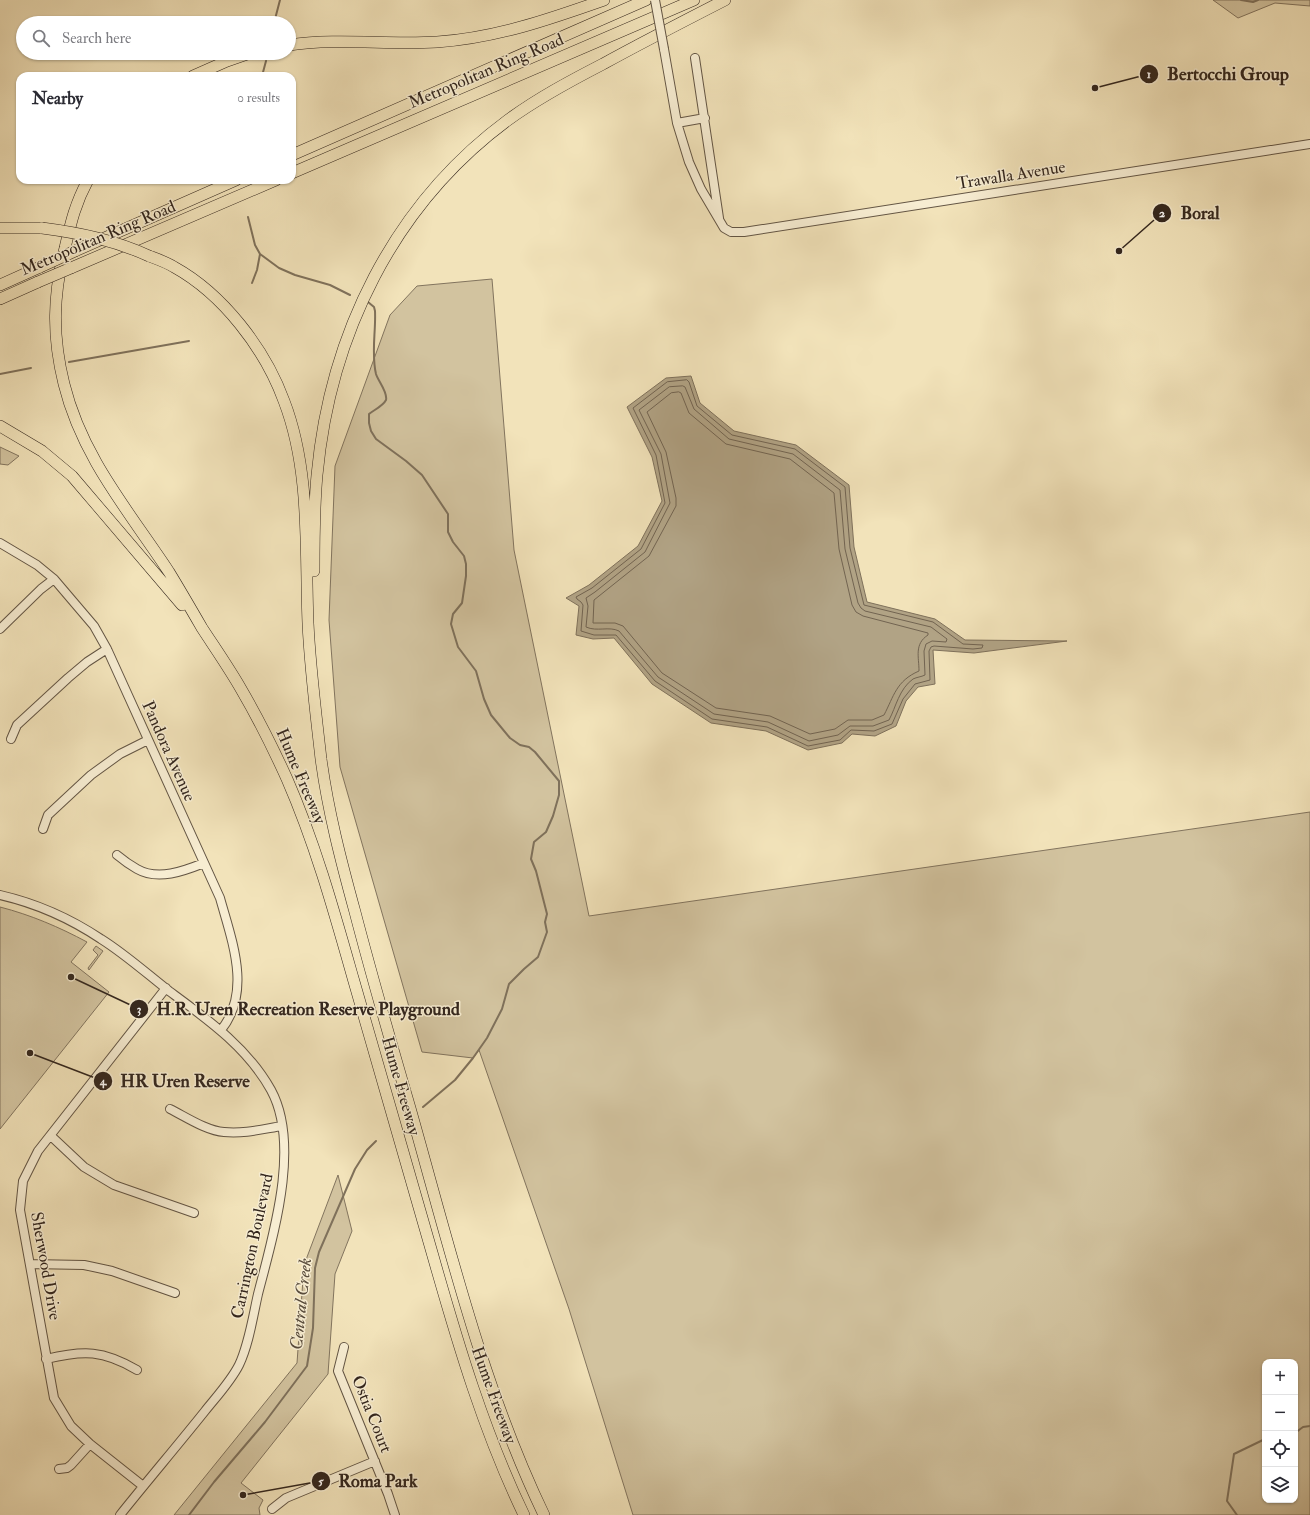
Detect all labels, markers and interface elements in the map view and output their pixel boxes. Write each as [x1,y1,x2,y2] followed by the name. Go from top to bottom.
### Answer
[16,16,296,60] search box
[30,27,52,49] icon: search
[62,29,131,48] text: Search here
[405,29,568,114] street label: Metropolitan Ring Road
[1139,59,1297,89] callout: Bertocchi Group
[1167,63,1289,86] text: Bertocchi Group
[1147,67,1151,82] text: 1
[32,88,83,109] text: Nearby
[237,90,280,106] text: 0 results
[955,156,1067,194] street label: Trawalla Avenue
[17,196,180,281] street label: Metropolitan Ring Road
[1152,198,1228,228] callout: Boral
[1180,202,1220,225] text: Boral
[1159,206,1165,221] text: 2
[137,697,201,805] street label: Pandora Avenue
[271,725,331,828] street label: Hume Freeway
[129,994,468,1024] callout: H.R. Uren Recreation Reserve Playground
[156,998,460,1021] text: H.R. Uren Recreation Reserve Playground
[137,1002,142,1017] text: 3
[376,1034,425,1139] street label: Hume Freeway
[93,1066,258,1096] callout: HR Uren Reserve
[120,1070,250,1093] text: HR Uren Reserve
[99,1074,108,1089] text: 4
[226,1171,278,1321] street label: Carrington Boulevard
[26,1210,66,1322] street label: Sherwood Drive
[285,1257,317,1351] water label: Central Creek
[466,1344,521,1447] street label: Hume Freeway
[1262,1359,1298,1503] map controls
[1262,1359,1298,1395] button: +
[347,1372,397,1456] street label: Ostia Court
[1262,1395,1298,1431] button: −
[1262,1431,1298,1467] button: locate
[311,1466,426,1496] callout: Roma Park
[1262,1467,1298,1503] button: layers
[338,1470,418,1493] text: Roma Park
[318,1474,324,1489] text: 5

